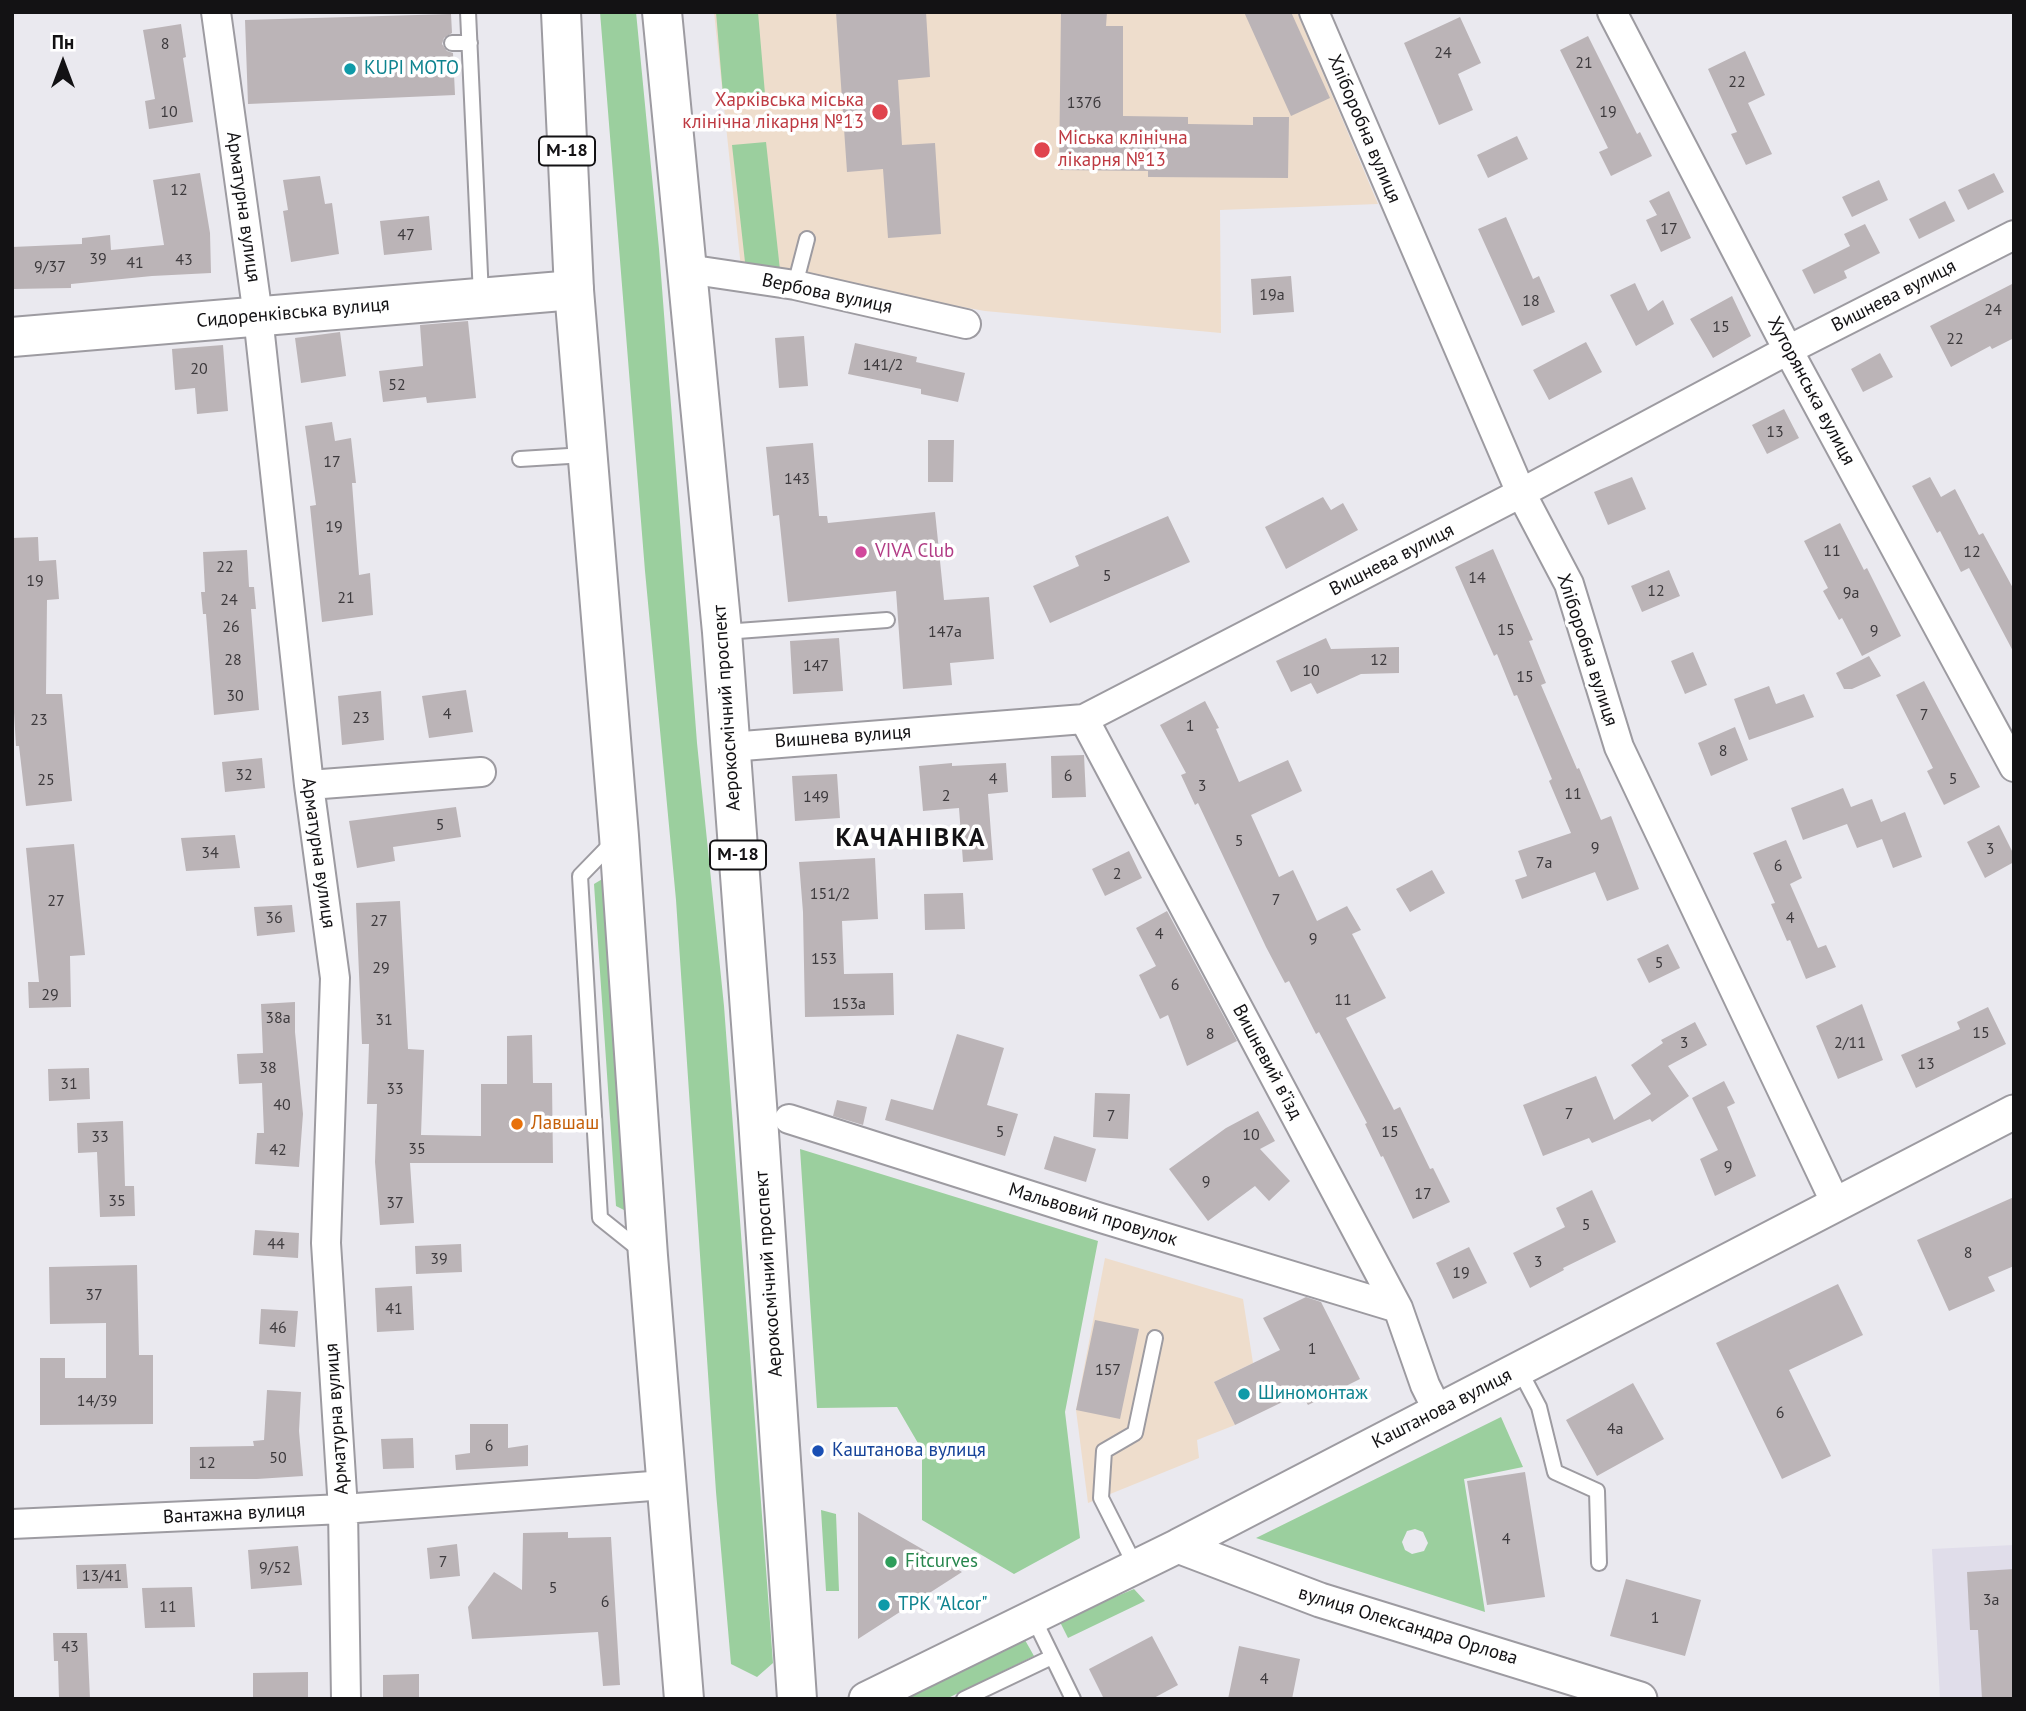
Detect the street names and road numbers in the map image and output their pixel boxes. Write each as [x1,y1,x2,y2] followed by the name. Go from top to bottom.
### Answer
[1322,51,1406,207] street label: Хліборобна вулиця
[221,130,265,284] street label: Арматурна вулиця
[539,136,595,166] road number: М-18
[1828,255,1960,337] street label: Вишнева вулиця
[760,269,894,319] street label: Вербова вулиця
[195,293,391,333] street label: Сидоренківська вулиця
[1762,313,1860,469] street label: Хуторянська вулиця
[1326,519,1458,601] street label: Вишнева вулиця
[1552,571,1622,729] street label: Хліборобна вулиця
[708,604,746,812] street label: Аерокосмічний проспект
[774,721,912,753] street label: Вишнева вулиця
[296,776,340,930] street label: Арматурна вулиця
[710,840,766,870] road number: М-18
[1227,1001,1307,1123] street label: Вишневий в’їзд
[750,1170,788,1378] street label: Аерокосмічний проспект
[1006,1178,1180,1252] street label: Мальвовий провулок
[320,1342,354,1496] street label: Арматурна вулиця
[1368,1364,1516,1454] street label: Каштанова вулиця
[162,1499,306,1529] street label: Вантажна вулиця
[1296,1582,1520,1670] street label: вулиця Олександра Орлова

